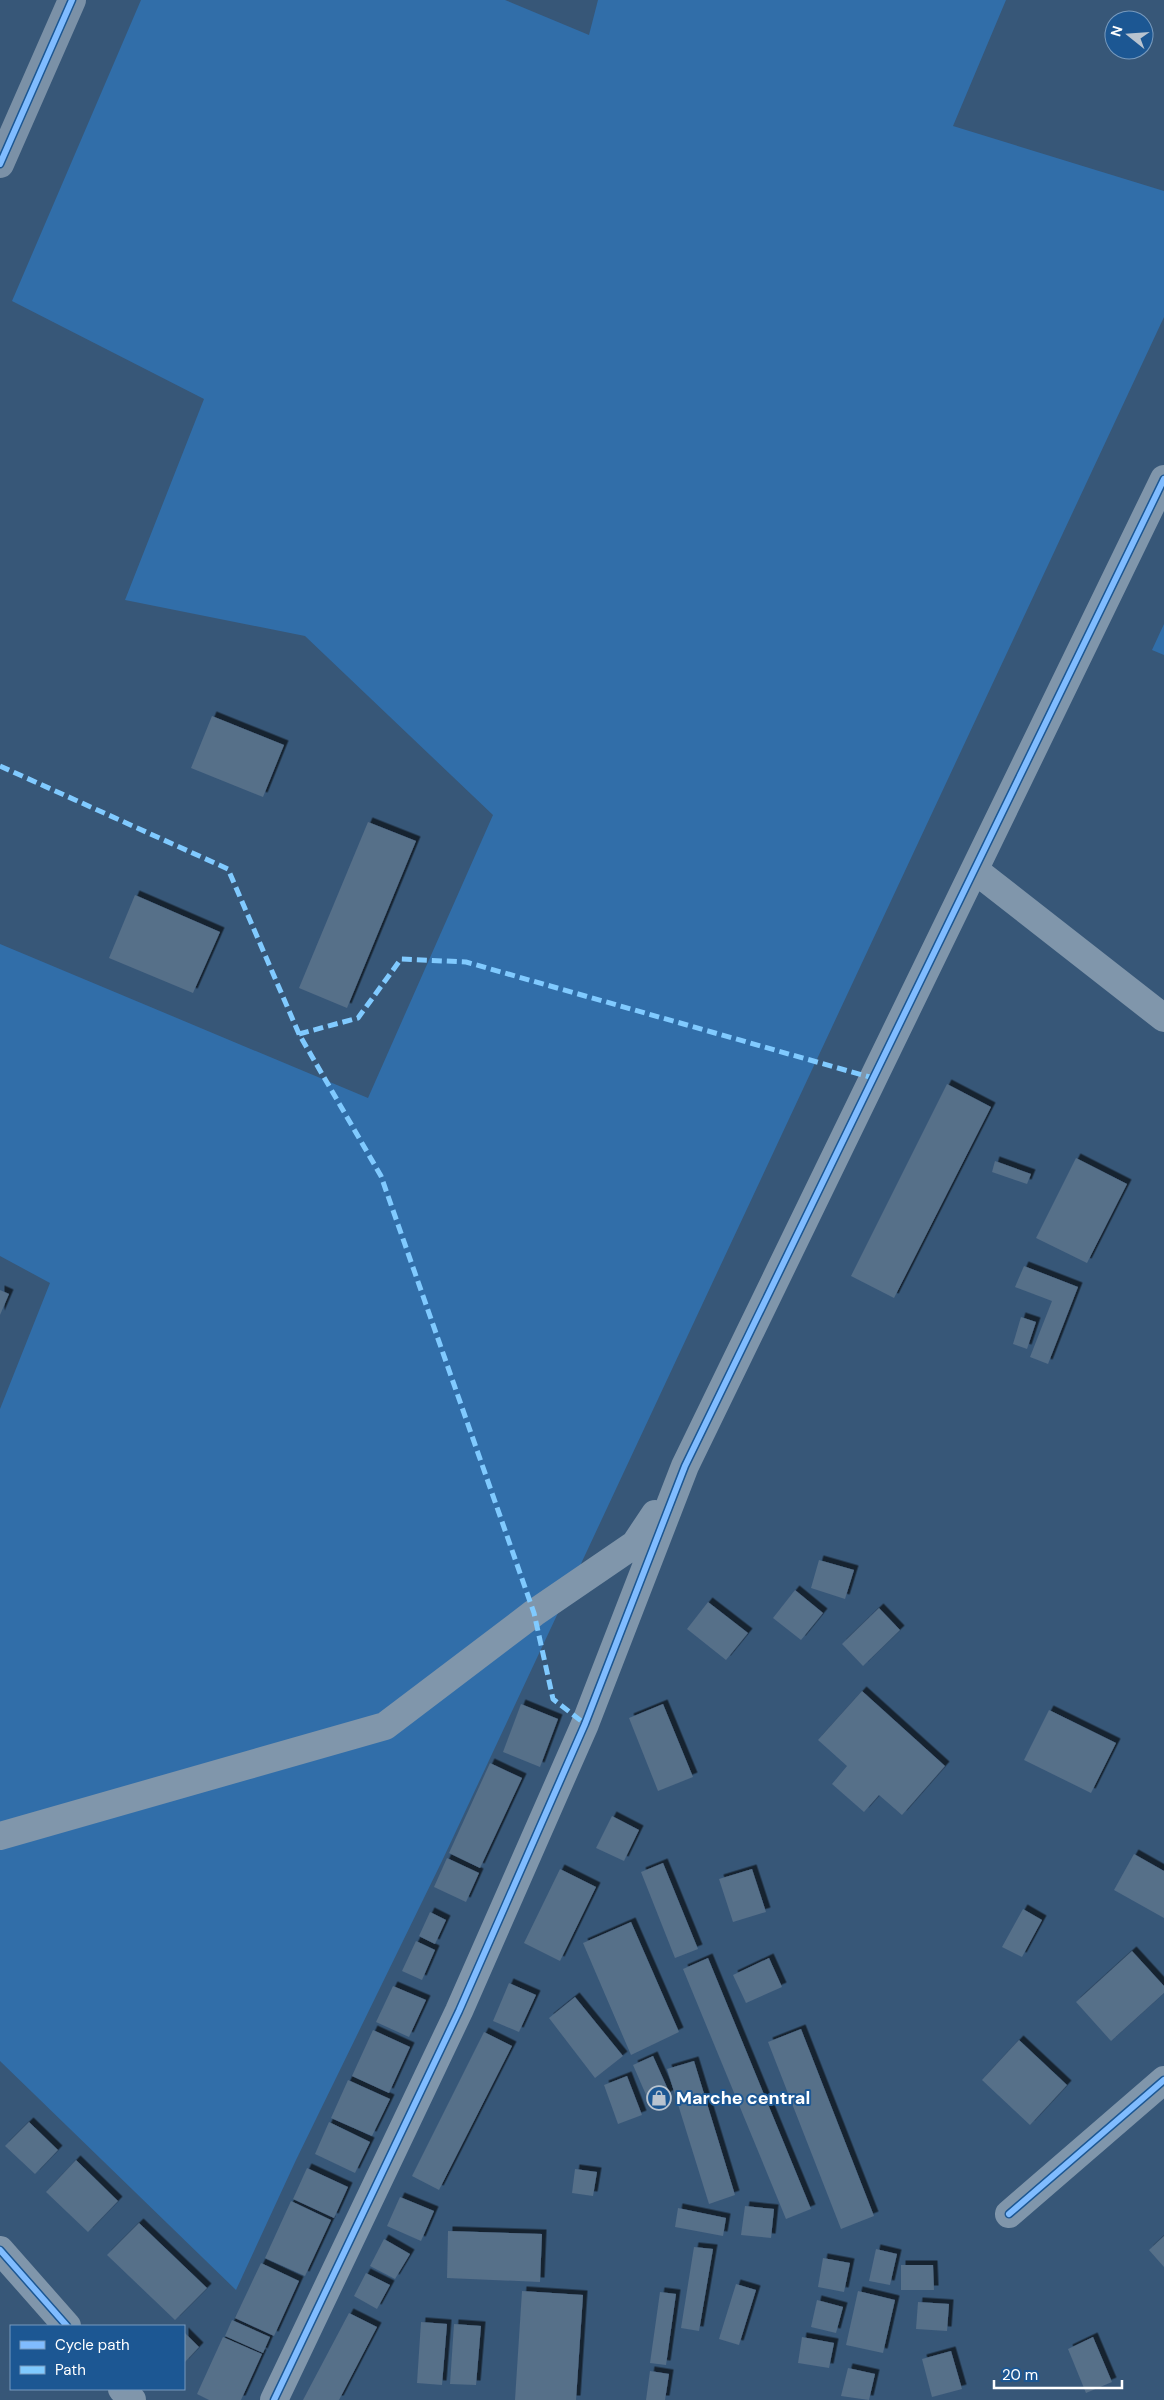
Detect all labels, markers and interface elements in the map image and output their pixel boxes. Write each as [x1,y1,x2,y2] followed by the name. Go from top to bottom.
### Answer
[1104,10,1154,60] north arrow
[1106,24,1127,39] text: N
[646,2085,672,2111] shop icon: Marche central
[676,2086,810,2110] place label: Marche central
[10,2325,185,2390] legend
[55,2335,130,2355] text: Cycle path
[994,2358,1122,2390] scale bar
[55,2360,86,2380] text: Path
[1002,2365,1038,2385] text: 20 m

